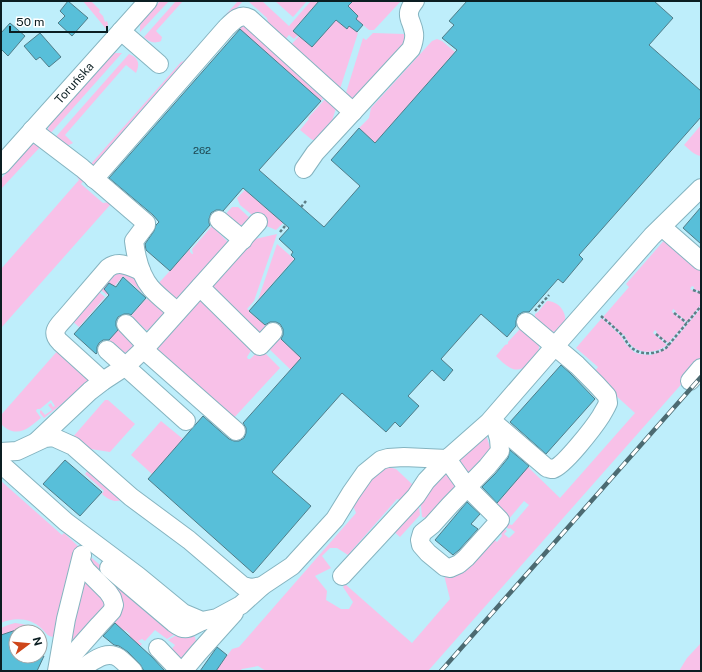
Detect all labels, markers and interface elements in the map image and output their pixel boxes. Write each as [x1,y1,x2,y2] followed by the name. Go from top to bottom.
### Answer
[10,8,107,34] scale bar
[16,15,44,29] text: 50 m
[52,59,97,107] street label: Toruńska
[193,144,211,156] house number: 262
[8,624,48,664] north arrow
[31,635,45,647] text: N

